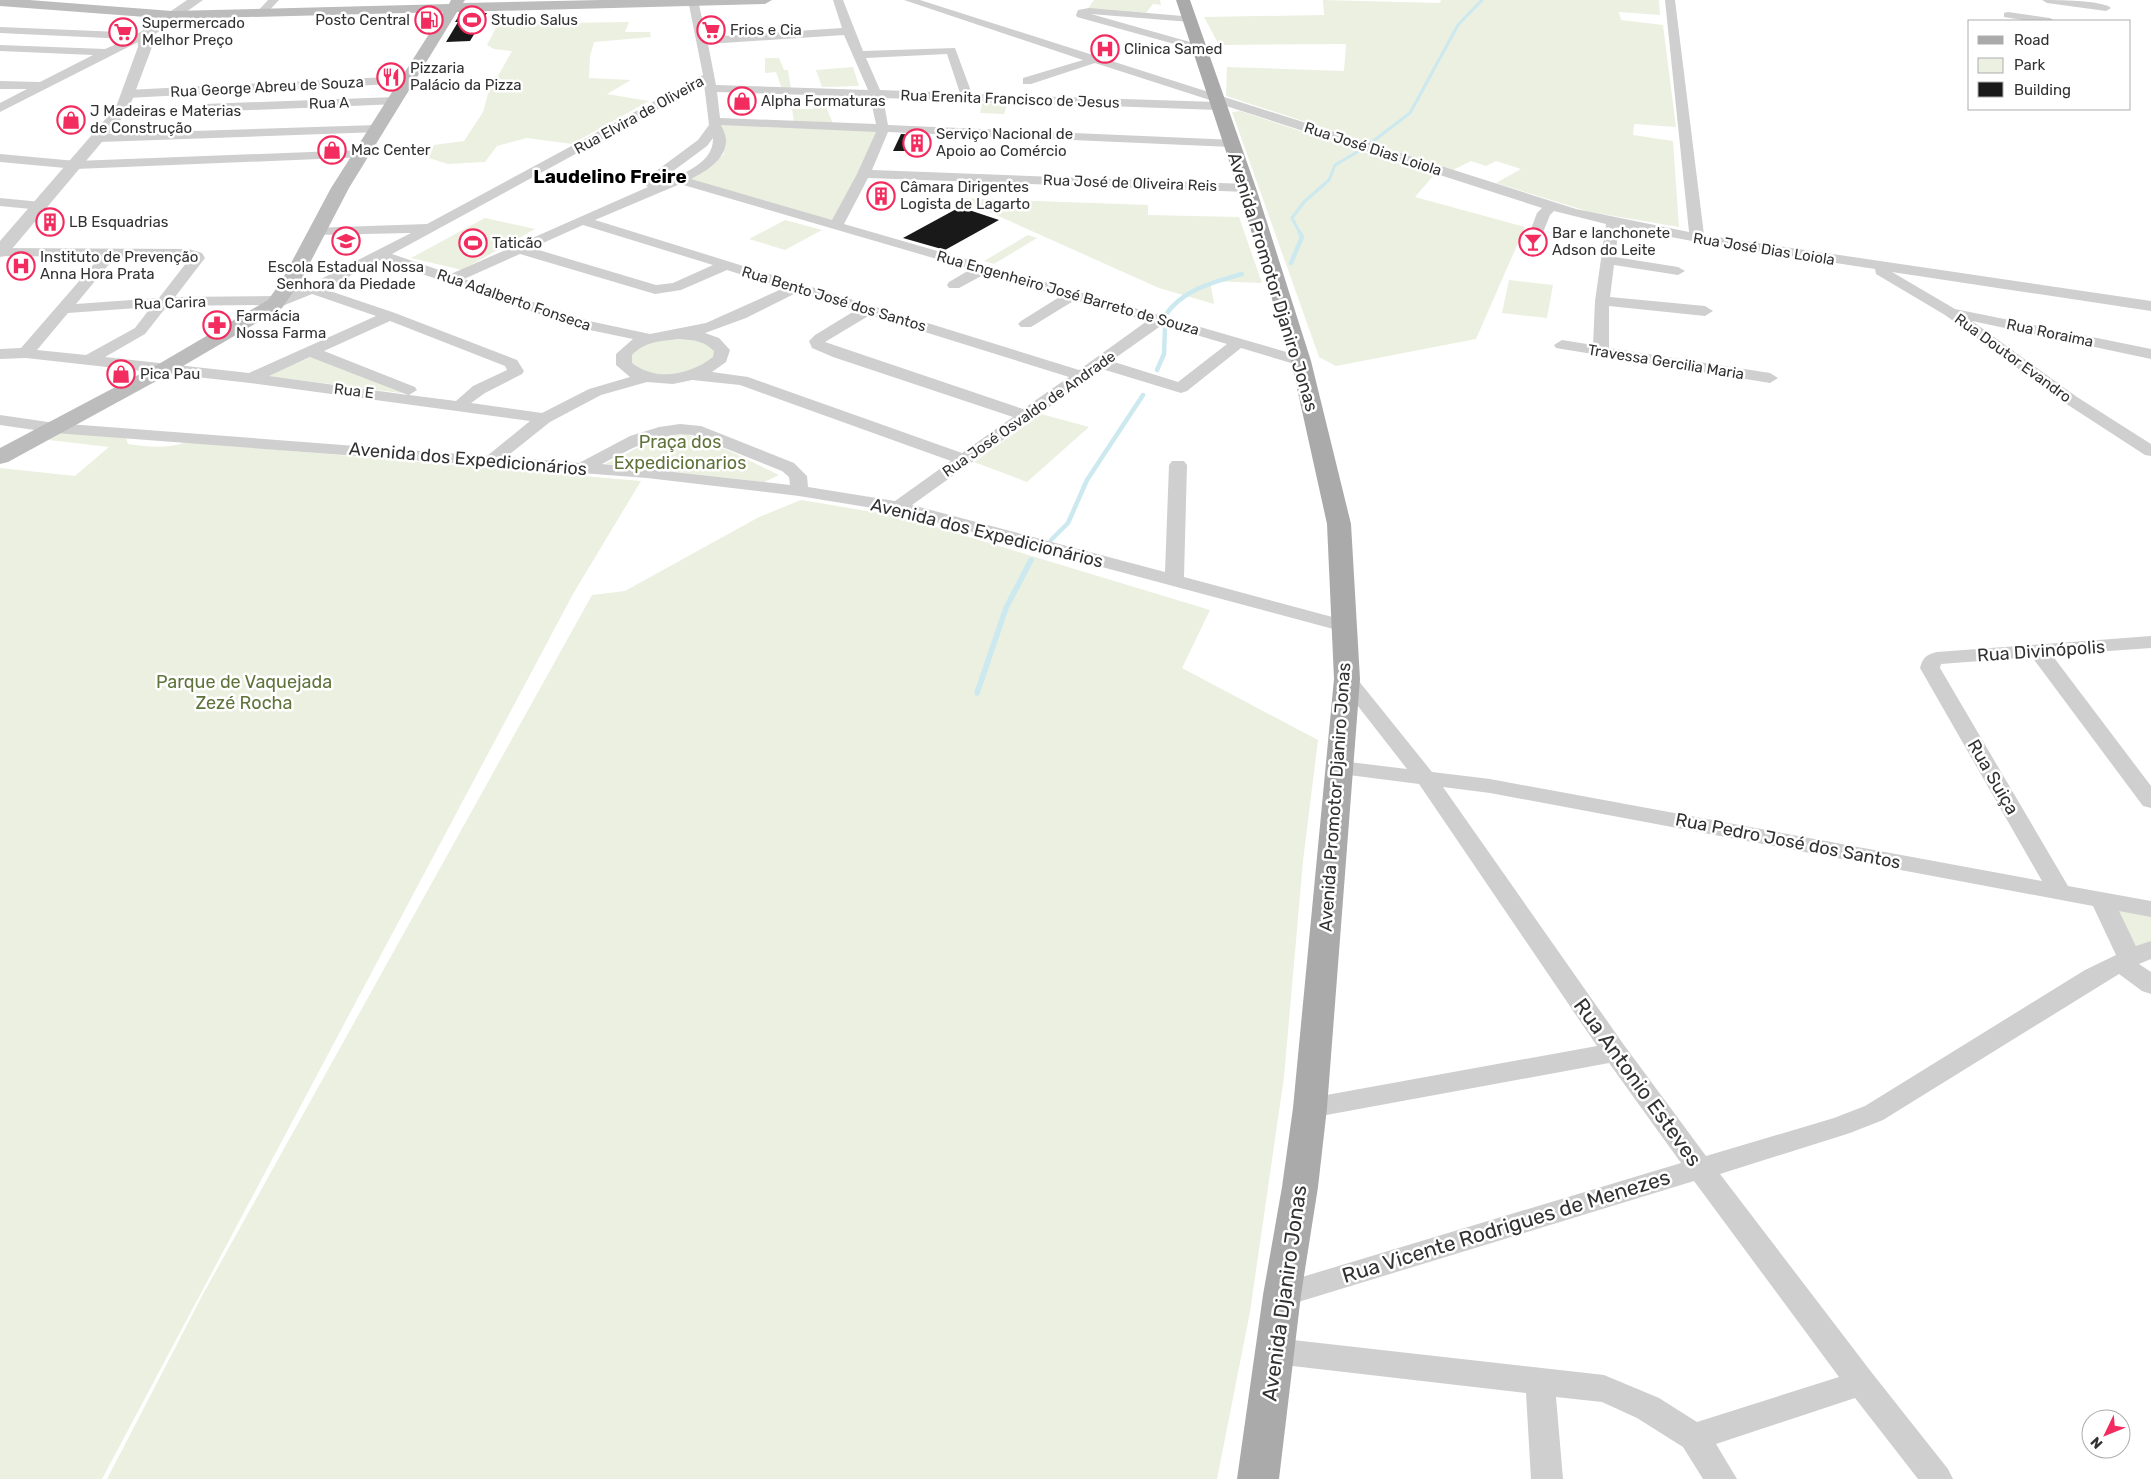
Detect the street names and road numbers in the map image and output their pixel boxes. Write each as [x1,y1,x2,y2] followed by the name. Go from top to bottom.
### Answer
[571,72,707,158] street label: Rua Elvira de Oliveira
[170,73,364,101] street label: Rua George Abreu de Souza
[900,86,1120,112] street label: Rua Erenita Francisco de Jesus
[308,93,350,113] street label: Rua A
[1302,118,1444,180] street label: Rua José Dias Loiola
[1223,150,1323,414] street label: Avenida Promotor Djaniro Jonas
[1043,171,1218,195] street label: Rua José de Oliveira Reis
[1692,229,1836,269] street label: Rua José Dias Loiola
[935,247,1201,339] street label: Rua Engenheiro José Barreto de Souza
[740,262,929,336] street label: Rua Bento José dos Santos
[435,265,593,335] street label: Rua Adalberto Fonseca
[134,293,206,313] street label: Rua Carira
[1951,310,2075,406] street label: Rua Doutor Evandro
[2005,315,2095,351] street label: Rua Roraima
[1587,341,1745,383] street label: Travessa Gercilia Maria
[939,347,1119,481] street label: Rua José Osvaldo de Andrade
[333,380,375,402] street label: Rua E
[348,438,588,480] street label: Avenida dos Expedicionários
[868,493,1106,573] street label: Avenida dos Expedicionários
[1976,636,2106,666] street label: Rua Divinópolis
[1315,662,1355,932] street label: Avenida Promotor Djaniro Jonas
[1963,735,2023,819] street label: Rua Suiça
[1673,808,1903,874] street label: Rua Pedro José dos Santos
[1569,993,1707,1171] street label: Rua Antonio Esteves
[1339,1164,1673,1288] street label: Rua Vicente Rodrigues de Menezes
[1256,1183,1312,1403] street label: Avenida Djaniro Jonas

